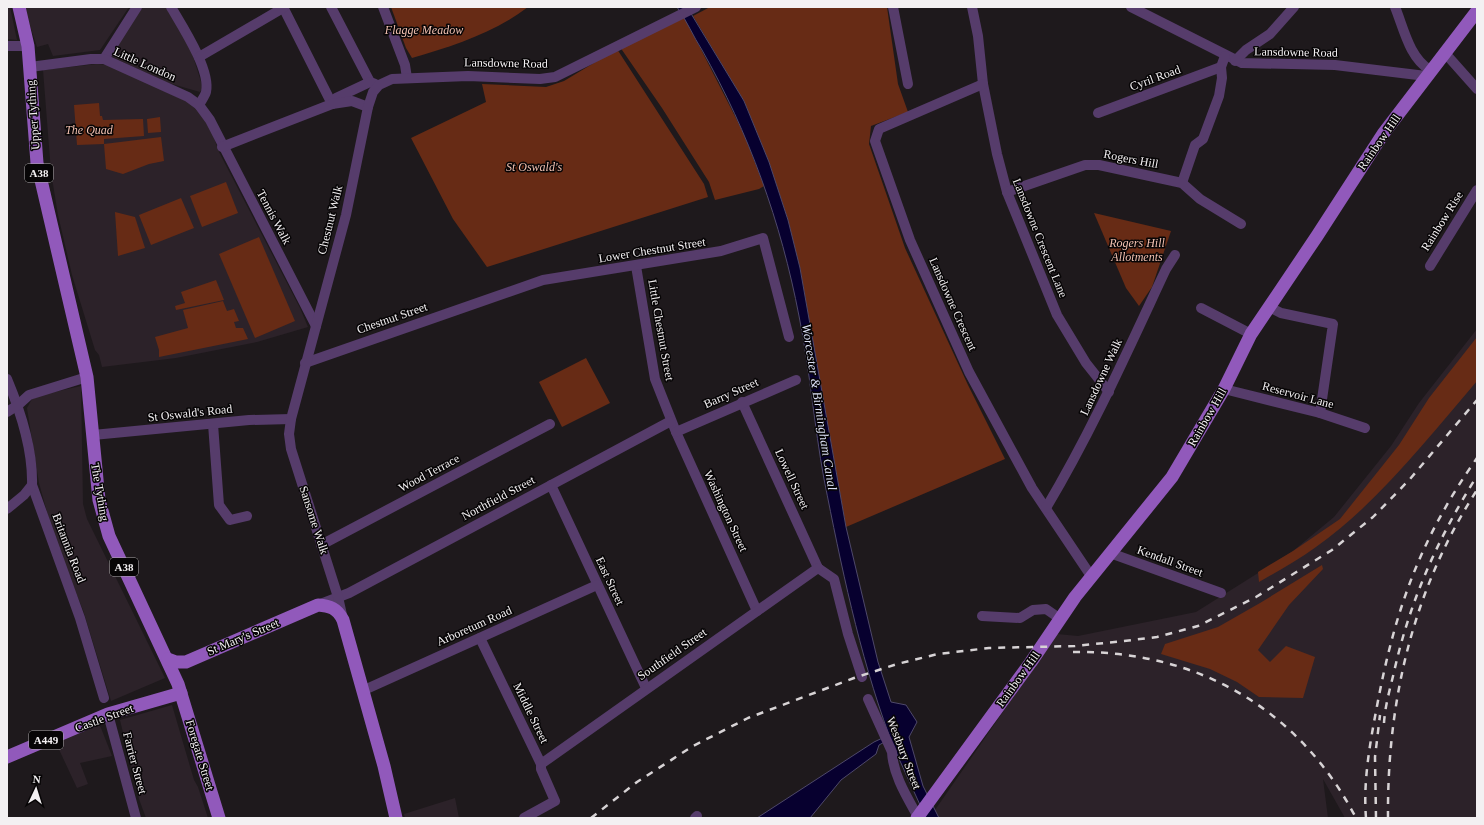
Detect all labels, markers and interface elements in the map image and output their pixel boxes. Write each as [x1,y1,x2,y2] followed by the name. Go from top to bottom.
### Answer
[384,23,463,37] park label: Flagge Meadow
[112,44,178,84] street label: Little London
[1254,44,1338,60] street label: Lansdowne Road
[464,55,548,71] street label: Lansdowne Road
[1128,62,1182,94] street label: Cyril Road
[24,80,42,150] street label: Upper Tything
[1355,111,1404,173] street label: Rainbow Hill
[65,123,114,137] park label: The Quad
[1102,147,1160,171] street label: Rogers Hill
[506,160,562,174] park label: St Oswald's
[25,164,53,182] road number: A38
[1010,176,1070,300] street label: Lansdowne Crescent Lane
[315,184,345,256] street label: Chestnut Walk
[254,187,294,247] street label: Tennis Walk
[1418,189,1466,253] street label: Rainbow Rise
[598,235,707,265] street label: Lower Chestnut Street
[1108,236,1165,264] park label: Rogers Hill Allotments
[926,255,980,353] street label: Lansdowne Crescent
[645,278,677,382] street label: Little Chestnut Street
[355,299,430,337] street label: Chestnut Street
[799,323,840,492] water label: Worcester & Birmingham Canal
[1077,336,1125,418] street label: Lansdowne Walk
[702,374,761,411] street label: Barry Street
[1261,379,1335,411] street label: Reservoir Lane
[1185,385,1230,449] street label: Rainbow Hill
[147,402,233,424] street label: St Oswald's Road
[772,447,812,512] street label: Lowell Street
[396,451,462,495] street label: Wood Terrace
[88,462,112,522] street label: The Tything
[701,468,751,554] street label: Washington Street
[459,473,538,523] street label: Northfield Street
[296,484,332,556] street label: Sansome Walk
[49,511,89,585] street label: Britannia Road
[1135,543,1205,580] street label: Kendall Street
[593,555,628,608] street label: East Street
[110,558,138,576] road number: A38
[434,603,514,649] street label: Arboretum Road
[205,615,282,658] street label: St Mary's Street
[635,625,710,683] street label: Southfield Street
[993,648,1043,709] street label: Rainbow Hill
[510,680,552,746] street label: Middle Street
[73,701,136,735] street label: Castle Street
[884,715,925,792] street label: Westbury Street
[183,718,218,793] street label: Foregate Street
[120,730,150,796] street label: Farrier Street
[29,731,63,749] road number: A449
[16,769,56,809] north arrow
[32,773,41,785] text: N

